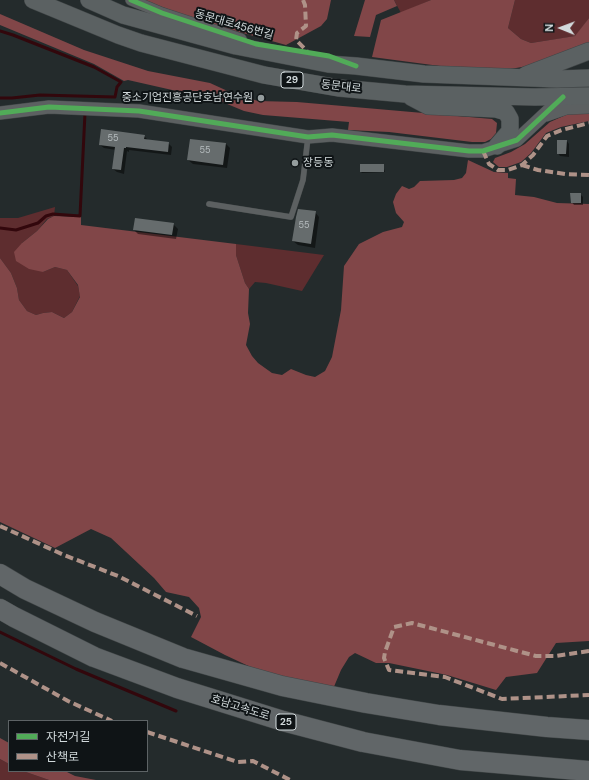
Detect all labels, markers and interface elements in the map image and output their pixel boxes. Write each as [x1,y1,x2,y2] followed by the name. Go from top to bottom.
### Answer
[193,7,275,43] street label: 동문대로456번길
[541,8,581,48] north arrow
[542,24,556,32] text: N
[281,72,303,88] road number: 29
[320,78,362,96] street label: 동문대로
[121,91,253,105] place label: 중소기업진흥공단호남연수원
[256,93,266,103] marker: 중소기업진흥공단호남연수원
[108,134,118,144] house number: 55
[200,146,210,156] house number: 55
[303,156,333,170] place label: 장등동
[290,158,300,168] marker: 장등동
[299,221,309,231] house number: 55
[209,693,271,723] street label: 호남고속도로
[276,714,296,730] road number: 25
[8,720,148,772] legend
[46,729,90,745] text: 자전거길
[46,749,79,765] text: 산책로

